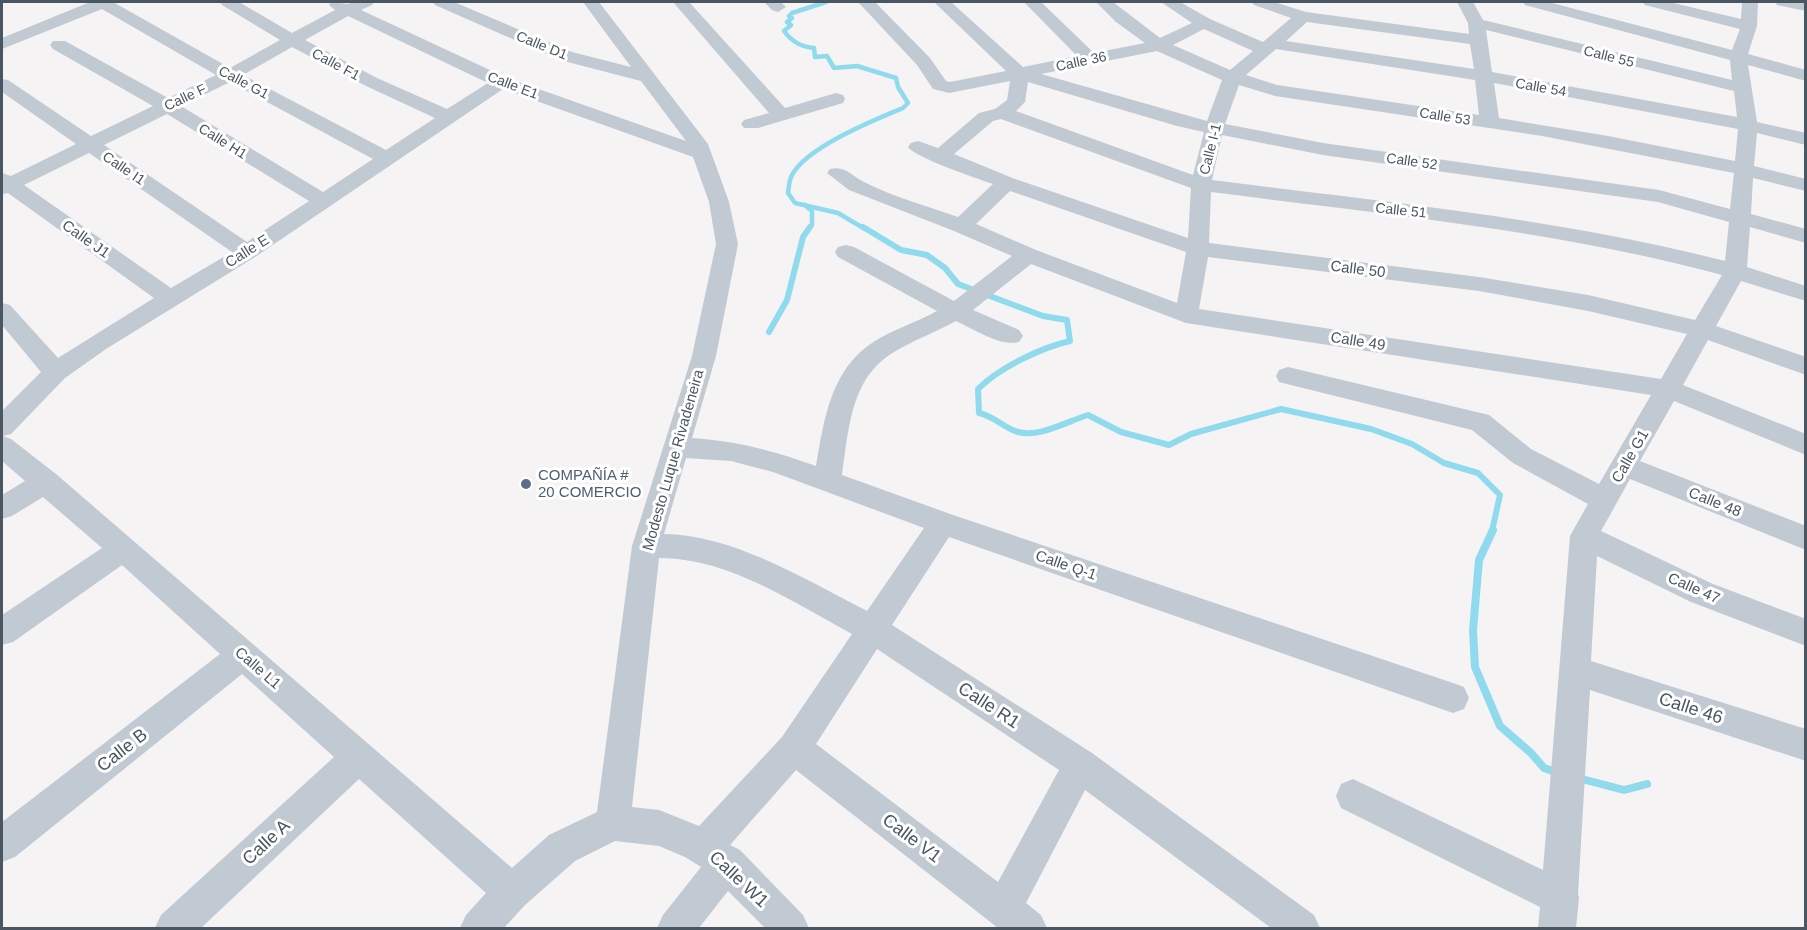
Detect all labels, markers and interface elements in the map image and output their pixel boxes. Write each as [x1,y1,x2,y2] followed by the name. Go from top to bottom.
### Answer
[514,28,570,63] street label: Calle D1
[1582,42,1636,70] street label: Calle 55
[309,45,363,83] street label: Calle F1
[1054,48,1108,74] street label: Calle 36
[216,62,272,102] street label: Calle G1
[485,68,541,102] street label: Calle E1
[1514,75,1568,99] street label: Calle 54
[162,80,208,114] street label: Calle F
[1418,104,1472,128] street label: Calle 53
[196,120,250,162] street label: Calle H1
[1196,122,1224,176] street label: Calle I-1
[100,148,148,188] street label: Calle I1
[1385,150,1439,173] street label: Calle 52
[1375,199,1428,221] street label: Calle 51
[59,216,113,261] street label: Calle J1
[222,231,272,271] street label: Calle E
[1330,257,1386,280] street label: Calle 50
[1330,328,1387,353] street label: Calle 49
[638,367,707,552] street label: Modesto Luque Rivadeneira
[1608,426,1652,485] street label: Calle G1
[538,466,641,500] place label: COMPAÑÍA # 20 COMERCIO
[519,477,533,491] marker: COMPAÑÍA # 20 COMERCIO
[1686,483,1744,520] street label: Calle 48
[1033,546,1099,583] street label: Calle Q-1
[1666,569,1723,607] street label: Calle 47
[232,643,285,692] street label: Calle L1
[955,678,1023,732] street label: Calle R1
[1657,688,1725,728] street label: Calle 46
[93,724,151,776] street label: Calle B
[879,810,945,866] street label: Calle V1
[238,815,294,869] street label: Calle A
[705,847,773,911] street label: Calle W1

